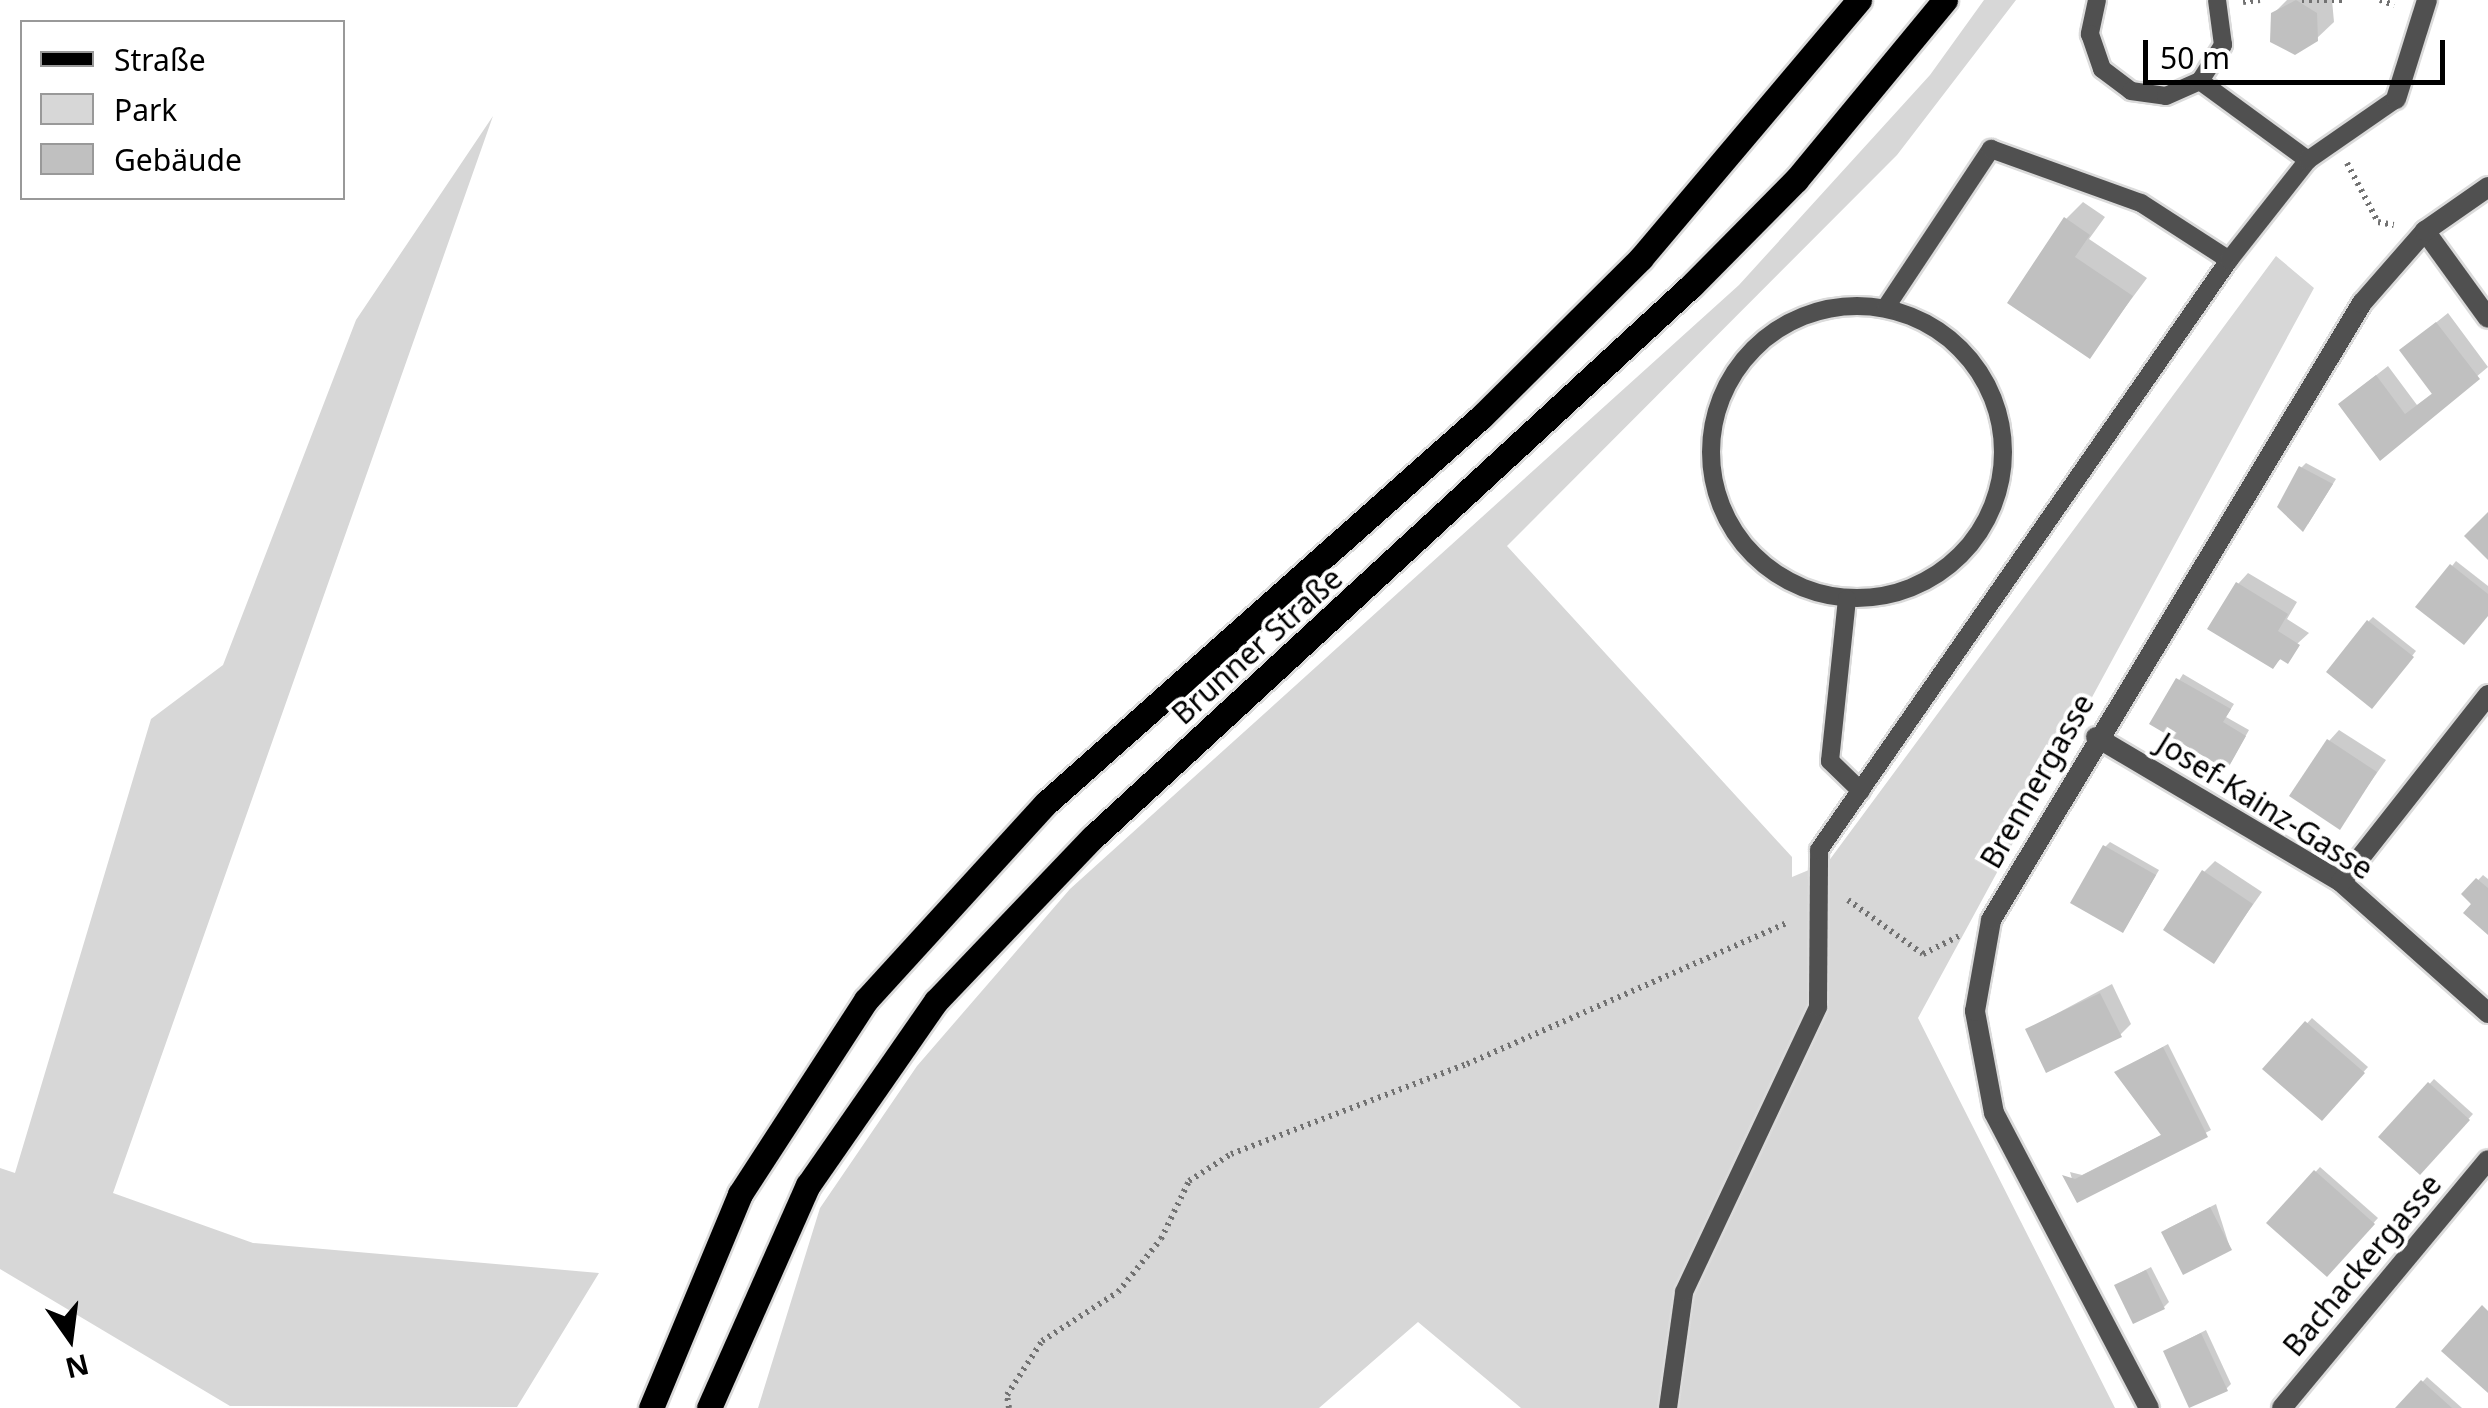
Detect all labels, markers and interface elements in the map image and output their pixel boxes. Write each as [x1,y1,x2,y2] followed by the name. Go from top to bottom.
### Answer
[20,20,345,200] legend
[2148,20,2450,82] scale bar
[2160,37,2230,78] text: 50 m
[114,39,206,80] text: Straße
[114,89,177,130] text: Park
[114,139,242,180] text: Gebäude
[1165,560,1349,732] street label: Brunner Straße
[1973,687,2101,875] street label: Brennergasse
[2151,725,2379,887] street label: Josef-Kainz-Gasse
[2275,1167,2449,1363] street label: Bachackergasse
[20,1288,120,1388] north arrow
[62,1346,93,1388] text: N

